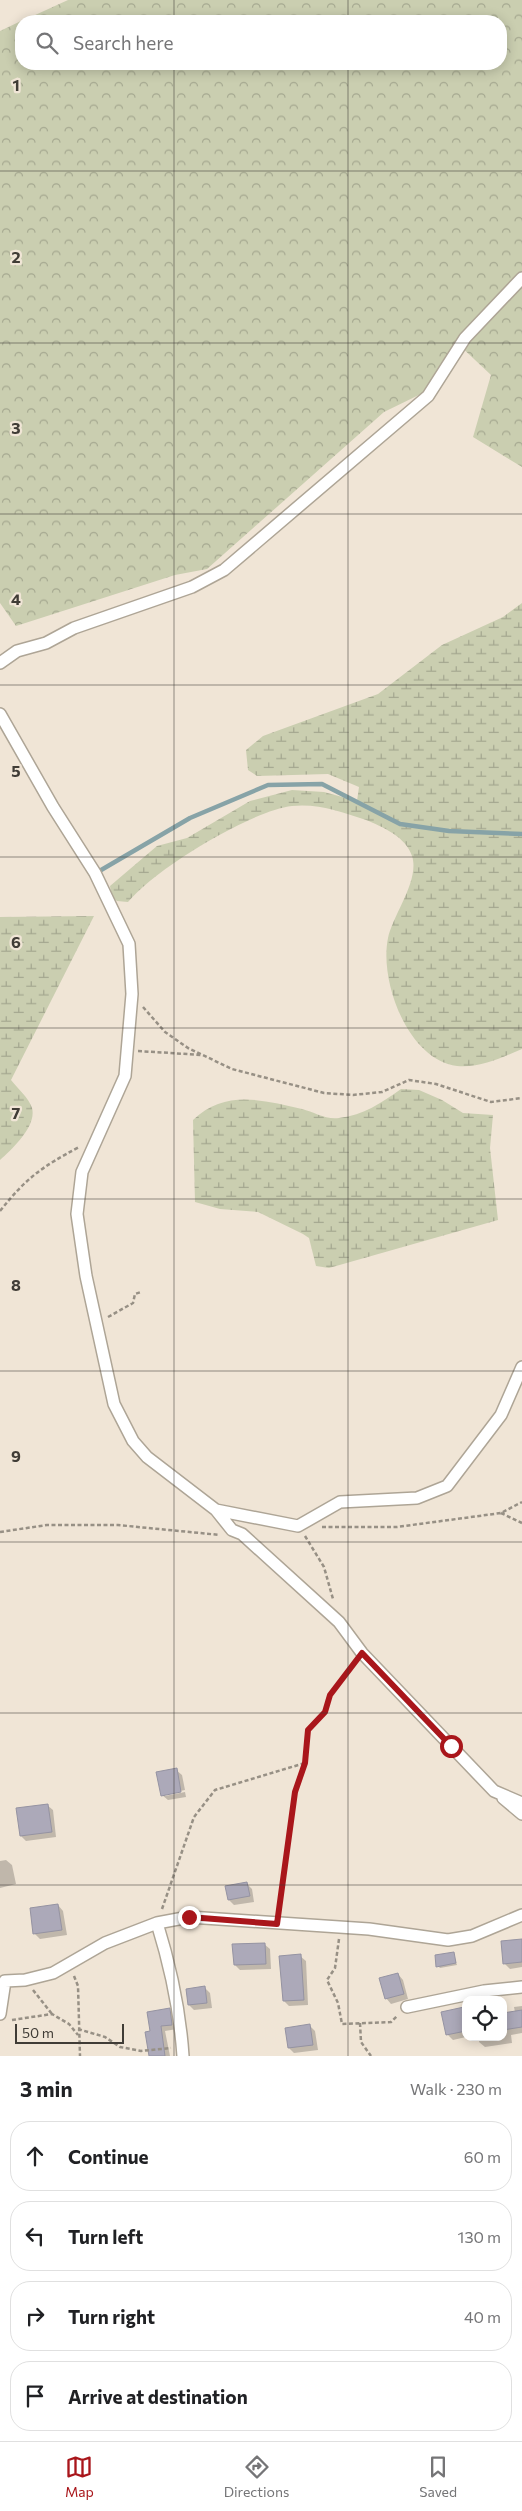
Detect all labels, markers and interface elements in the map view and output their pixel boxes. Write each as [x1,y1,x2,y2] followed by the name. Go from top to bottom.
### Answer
[15,15,507,70] search box
[33,29,61,57] icon: search
[73,31,173,54] text: Search here
[12,75,20,94] text: 1
[11,247,21,266] text: 2
[11,418,21,437] text: 3
[11,589,21,608] text: 4
[11,761,21,780] text: 5
[11,932,21,951] text: 6
[12,1103,21,1122] text: 7
[11,1275,21,1294] text: 8
[11,1446,21,1465] text: 9
[440,1735,463,1758] route start
[178,1906,201,1929] route end
[462,1996,507,2041] map controls
[462,1996,507,2041] button: locate
[15,2021,124,2044] scale bar
[22,2024,54,2041] text: 50 m
[20,2076,73,2101] text: 3 min
[410,2079,502,2098] text: Walk · 230 m
[21,2142,49,2170] icon: ahead
[68,2145,148,2168] text: Continue
[464,2147,501,2166] text: 60 m
[21,2222,49,2250] icon: left
[68,2225,143,2248] text: Turn left
[458,2227,501,2246] text: 130 m
[21,2302,49,2330] icon: right
[68,2305,155,2328] text: Turn right
[464,2307,501,2326] text: 40 m
[21,2382,49,2410] icon: arrive
[68,2385,248,2408] text: Arrive at destination
[65,2453,94,2500] tab: Map
[224,2453,289,2500] tab: Directions
[419,2453,457,2500] tab: Saved

